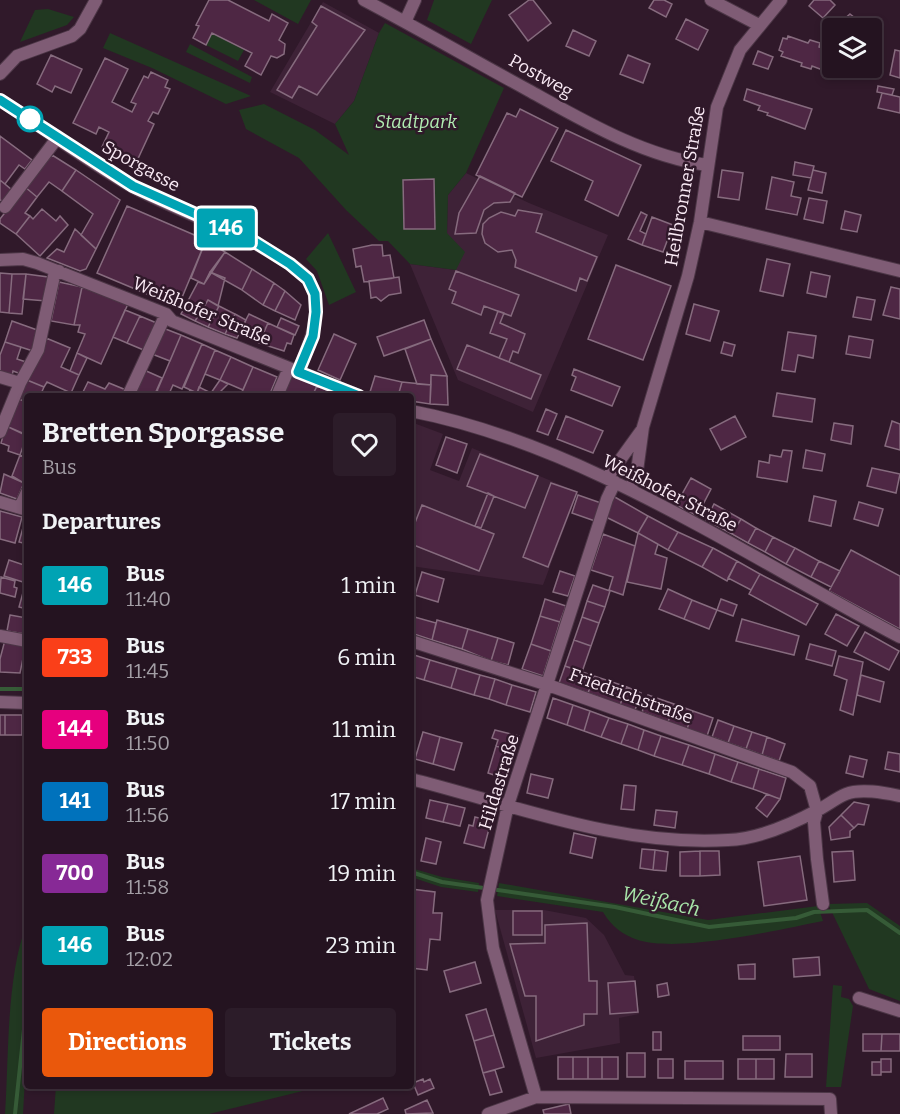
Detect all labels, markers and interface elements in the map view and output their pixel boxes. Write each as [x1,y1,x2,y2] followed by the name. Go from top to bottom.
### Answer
[822,18,882,78] map controls
[822,18,882,78] button: layers
[505,49,577,103] street label: Postweg
[660,104,710,268] street label: Heilbronner Straße
[17,106,43,132] unlabelled marker
[375,111,457,133] park label: Stadtpark
[98,136,184,196] street label: Sporgasse
[192,208,260,248] line badge: 146
[209,215,243,241] text: 146
[129,272,275,350] street label: Weißhofer Straße
[333,413,396,476] button: heart
[42,416,284,449] text: Bretten Sporgasse
[599,449,741,537] street label: Weißhofer Straße
[42,455,77,479] text: Bus
[42,508,161,535] text: Departures
[126,560,165,587] text: Bus
[58,572,92,598] text: 146
[341,572,396,599] text: 1 min
[126,587,171,611] text: 11:40
[126,632,165,659] text: Bus
[58,644,92,670] text: 733
[337,644,396,671] text: 6 min
[126,659,169,683] text: 11:45
[566,663,696,729] street label: Friedrichstraße
[126,704,165,731] text: Bus
[58,716,92,742] text: 144
[332,716,396,743] text: 11 min
[126,731,170,755] text: 11:50
[474,731,524,833] street label: Hildastraße
[126,776,165,803] text: Bus
[60,788,90,814] text: 141
[330,788,396,815] text: 17 min
[126,803,169,827] text: 11:56
[126,848,165,875] text: Bus
[56,860,94,886] text: 700
[328,860,396,887] text: 19 min
[126,875,169,899] text: 11:58
[620,881,702,921] water label: Weißach
[126,920,165,947] text: Bus
[58,932,92,958] text: 146
[326,932,396,959] text: 23 min
[126,947,173,971] text: 12:02
[42,1008,213,1077] button: Directions
[225,1008,396,1077] button: Tickets

